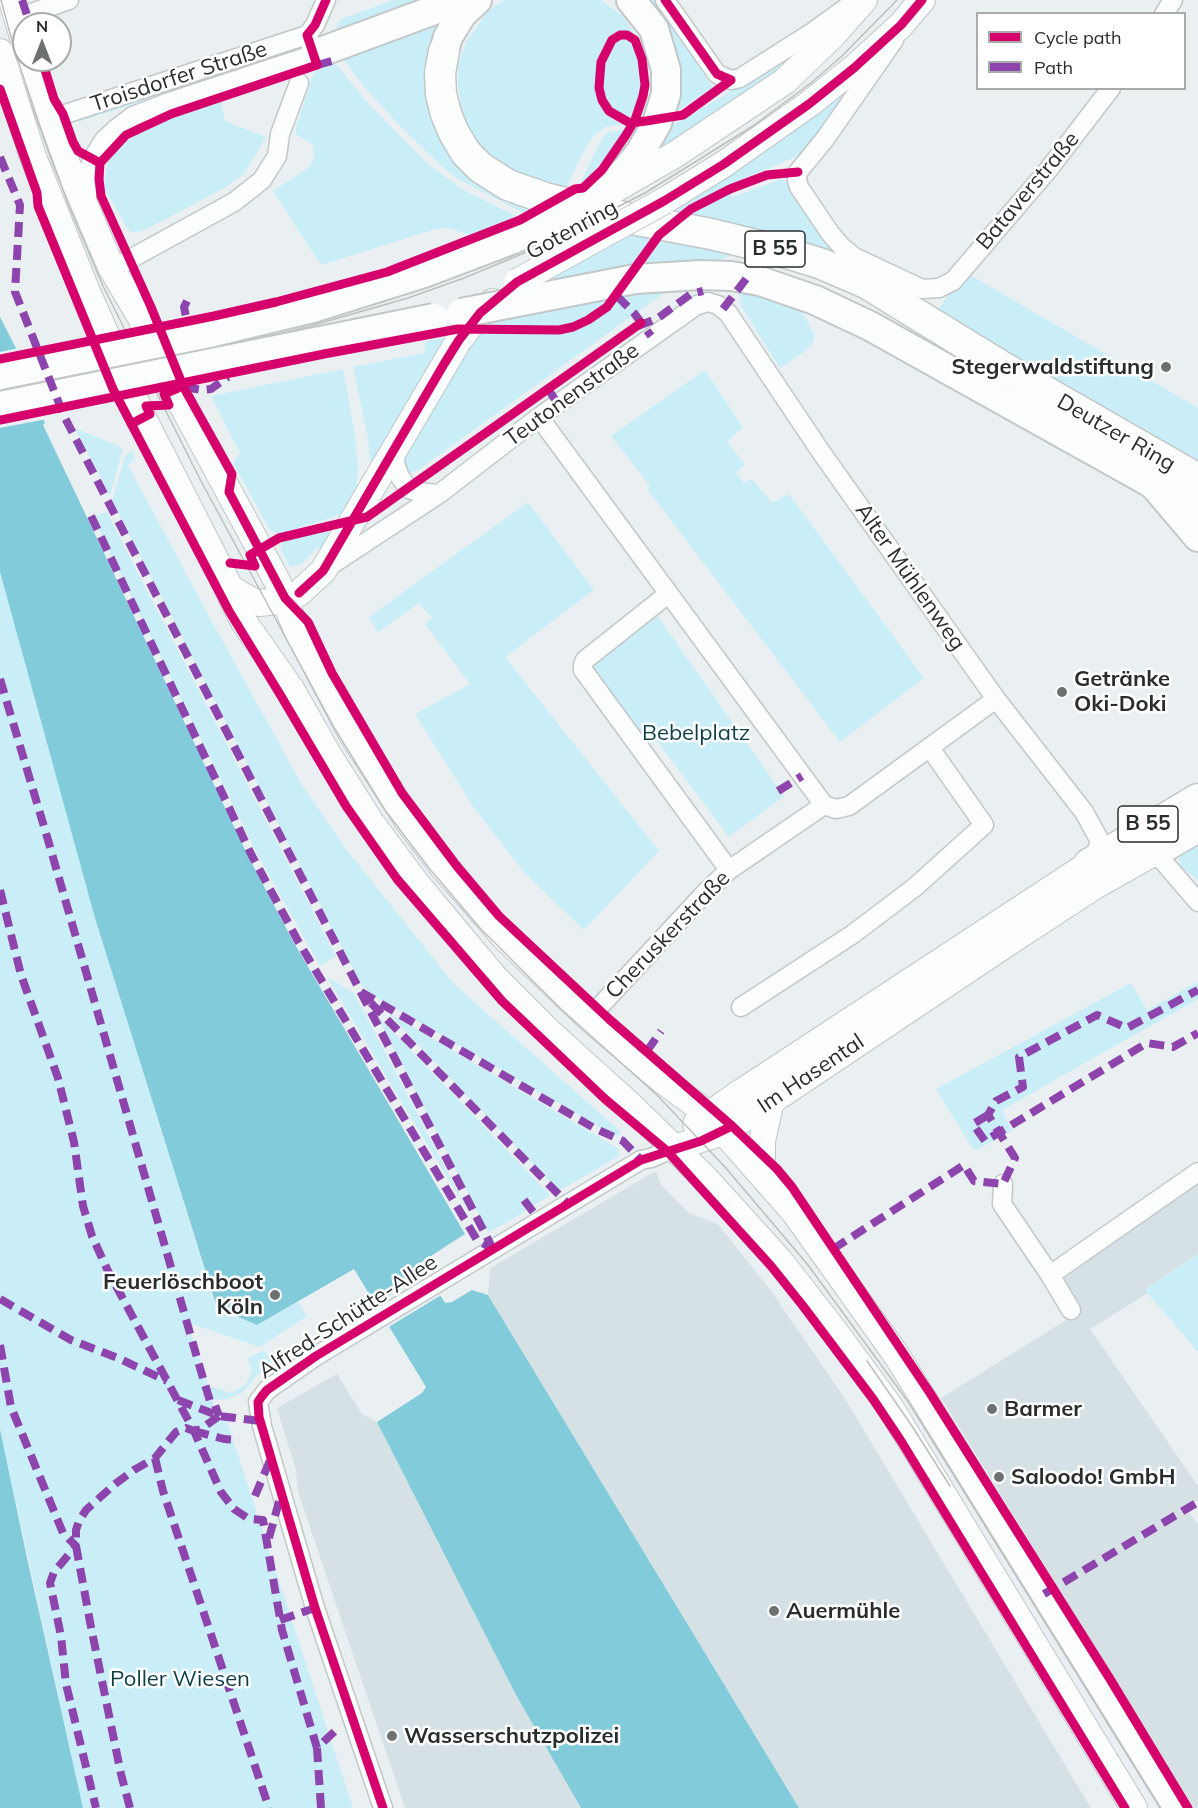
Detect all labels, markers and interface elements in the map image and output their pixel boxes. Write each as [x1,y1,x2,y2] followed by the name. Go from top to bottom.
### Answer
[12,12,72,72] north arrow
[976,12,1186,90] legend
[36,16,48,36] text: N
[1034,26,1121,49] text: Cycle path
[88,36,270,118] street label: Troisdorfer Straße
[1034,56,1073,79] text: Path
[971,127,1085,255] street label: Bataverstraße
[522,194,622,266] street label: Gotenring
[745,231,805,267] road number: B 55
[500,337,644,453] street label: Teutonenstraße
[951,354,1154,380] place label: Stegerwaldstiftung
[1159,360,1173,374] marker: Stegerwaldstiftung
[1052,388,1180,478] street label: Deutzer Ring
[849,498,971,656] street label: Alter Mühlenweg
[1074,666,1170,718] place label: Getränke Oki-Doki
[1055,685,1069,699] marker: Getränke Oki-Doki
[642,720,750,746] park label: Bebelplatz
[1118,806,1178,842] road number: B 55
[600,865,736,1005] street label: Cheruskerstraße
[753,1029,869,1119] street label: Im Hasental
[254,1249,442,1385] street label: Alfred-Schütte-Allee
[103,1269,263,1320] place label: Feuerlöschboot Köln
[268,1288,282,1302] marker: Feuerlöschboot Köln
[1004,1396,1082,1422] place label: Barmer
[985,1402,999,1416] marker: Barmer
[1011,1464,1175,1490] place label: Saloodo! GmbH
[992,1470,1006,1484] marker: Saloodo! GmbH
[786,1598,900,1624] place label: Auermühle
[767,1604,781,1618] marker: Auermühle
[110,1666,250,1692] park label: Poller Wiesen
[404,1723,619,1749] place label: Wasserschutzpolizei
[385,1729,399,1743] marker: Wasserschutzpolizei

